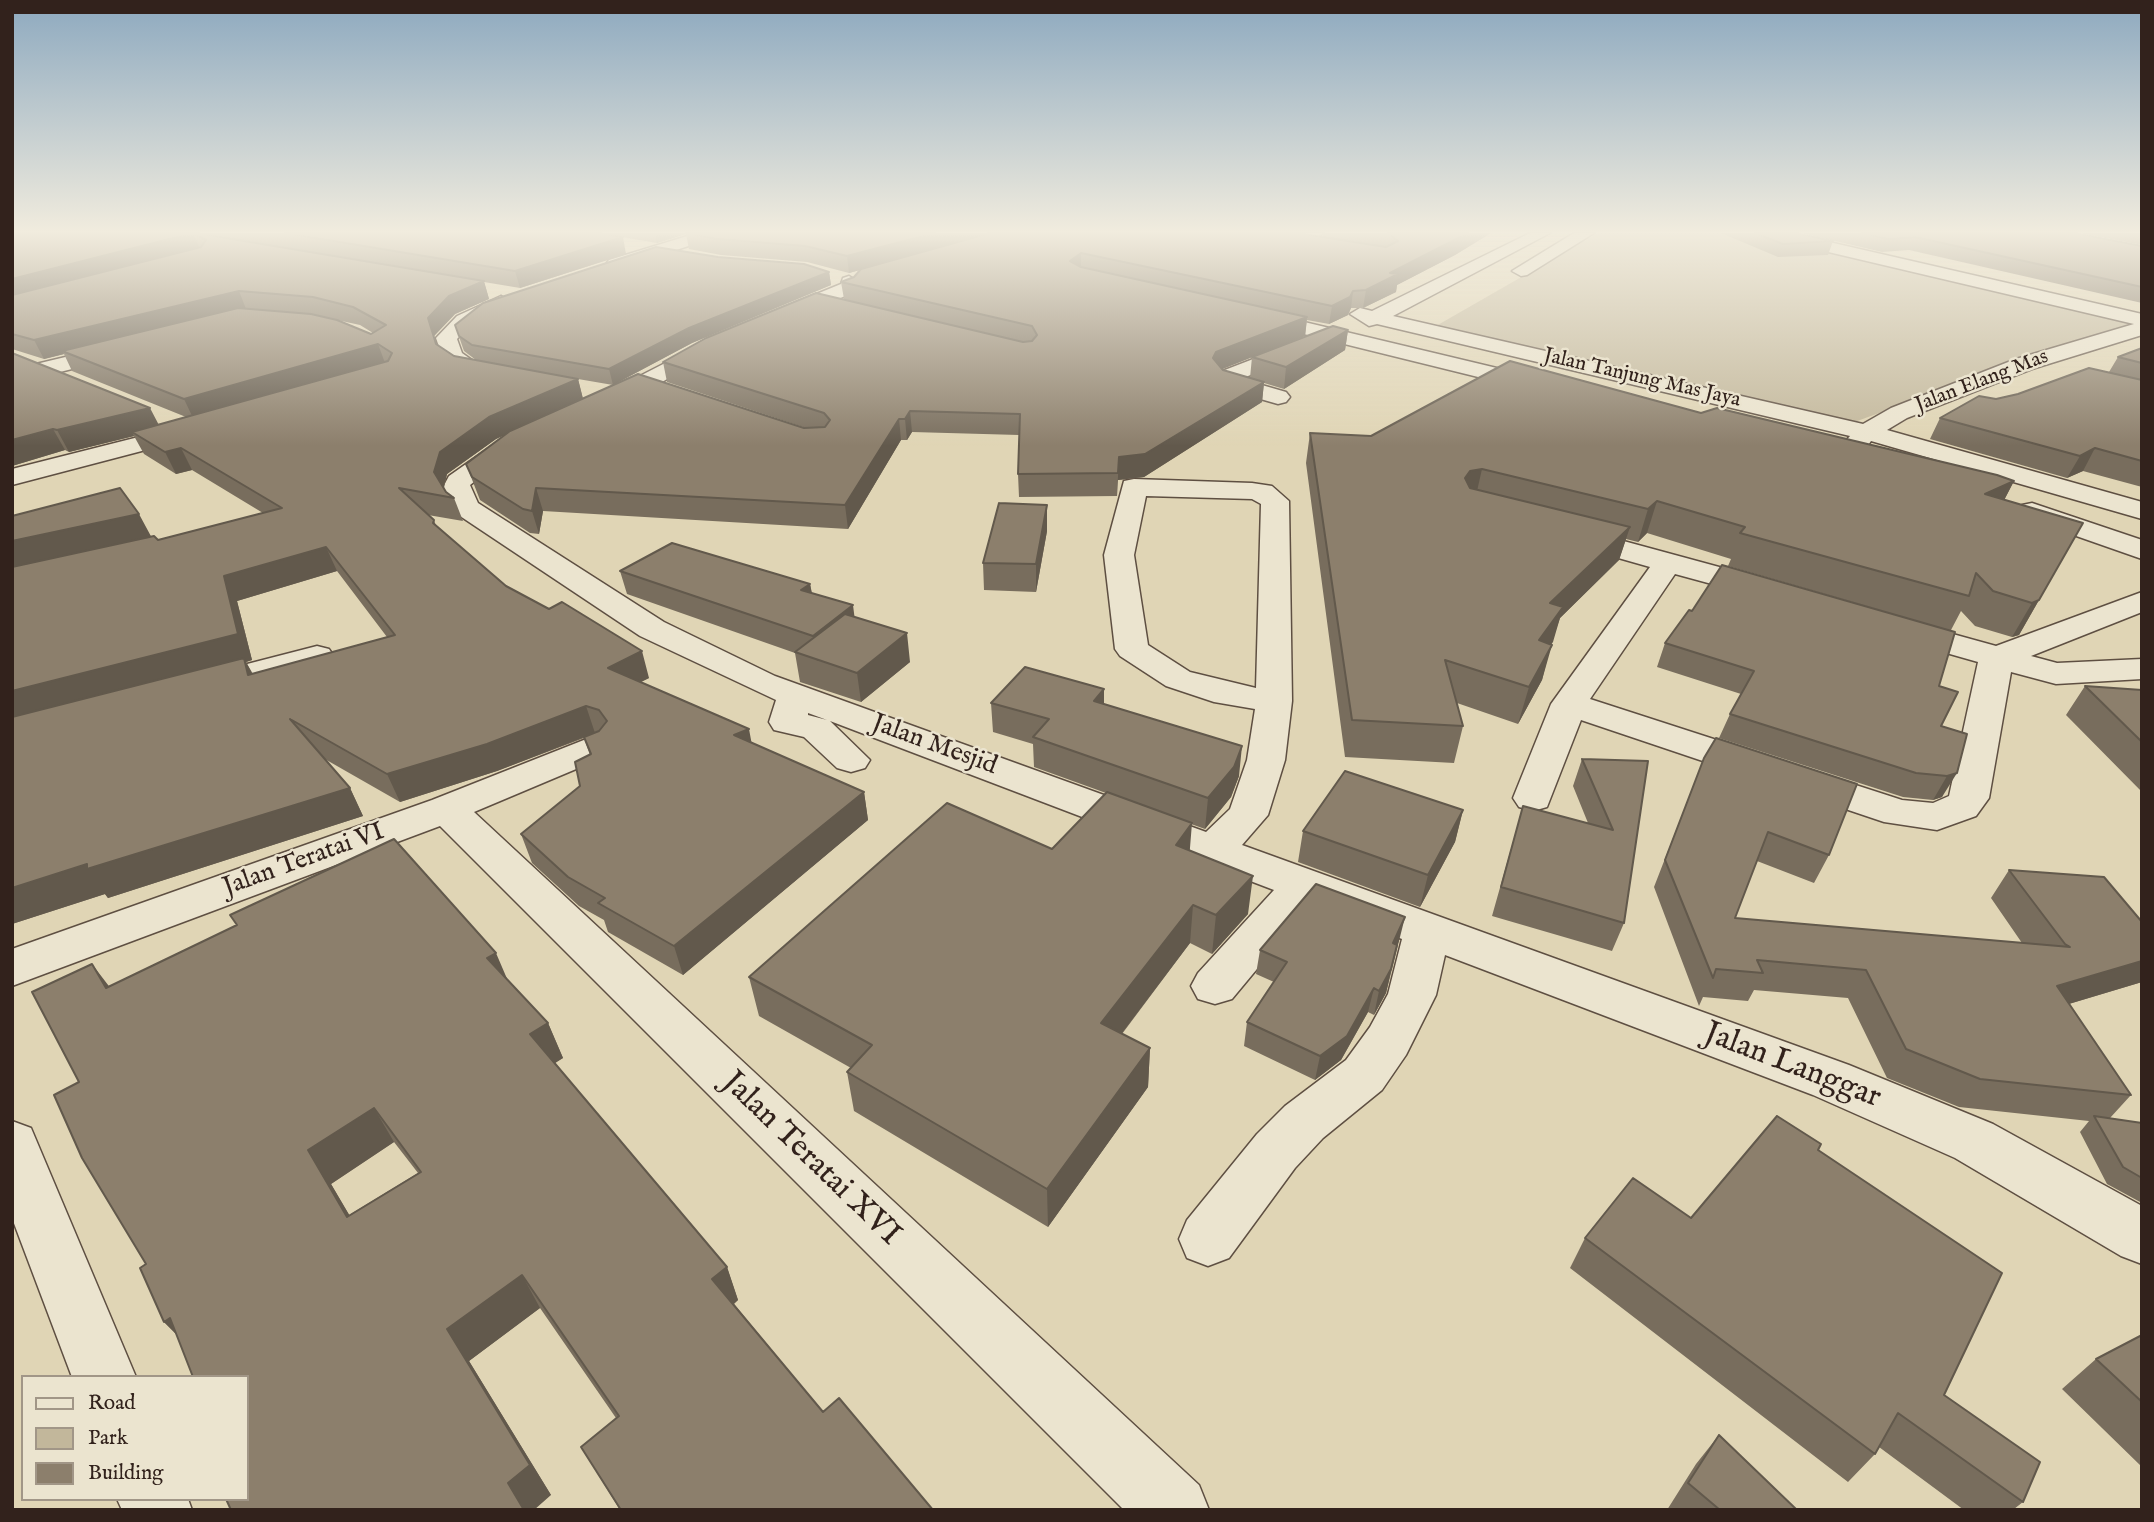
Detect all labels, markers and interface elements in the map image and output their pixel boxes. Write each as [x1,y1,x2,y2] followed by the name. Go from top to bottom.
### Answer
[1541,344,1743,414] street label: Jalan Tanjung Mas Jaya
[1912,345,2052,419] street label: Jalan Elang Mas
[867,709,1001,783] street label: Jalan Mesjid
[219,817,389,905] street label: Jalan Teratai VI
[1698,1016,1886,1118] street label: Jalan Langgar
[712,1065,908,1255] street label: Jalan Teratai XVI
[21,1375,248,1501] legend
[88,1390,135,1417] text: Road
[88,1425,128,1452] text: Park
[88,1460,163,1487] text: Building

